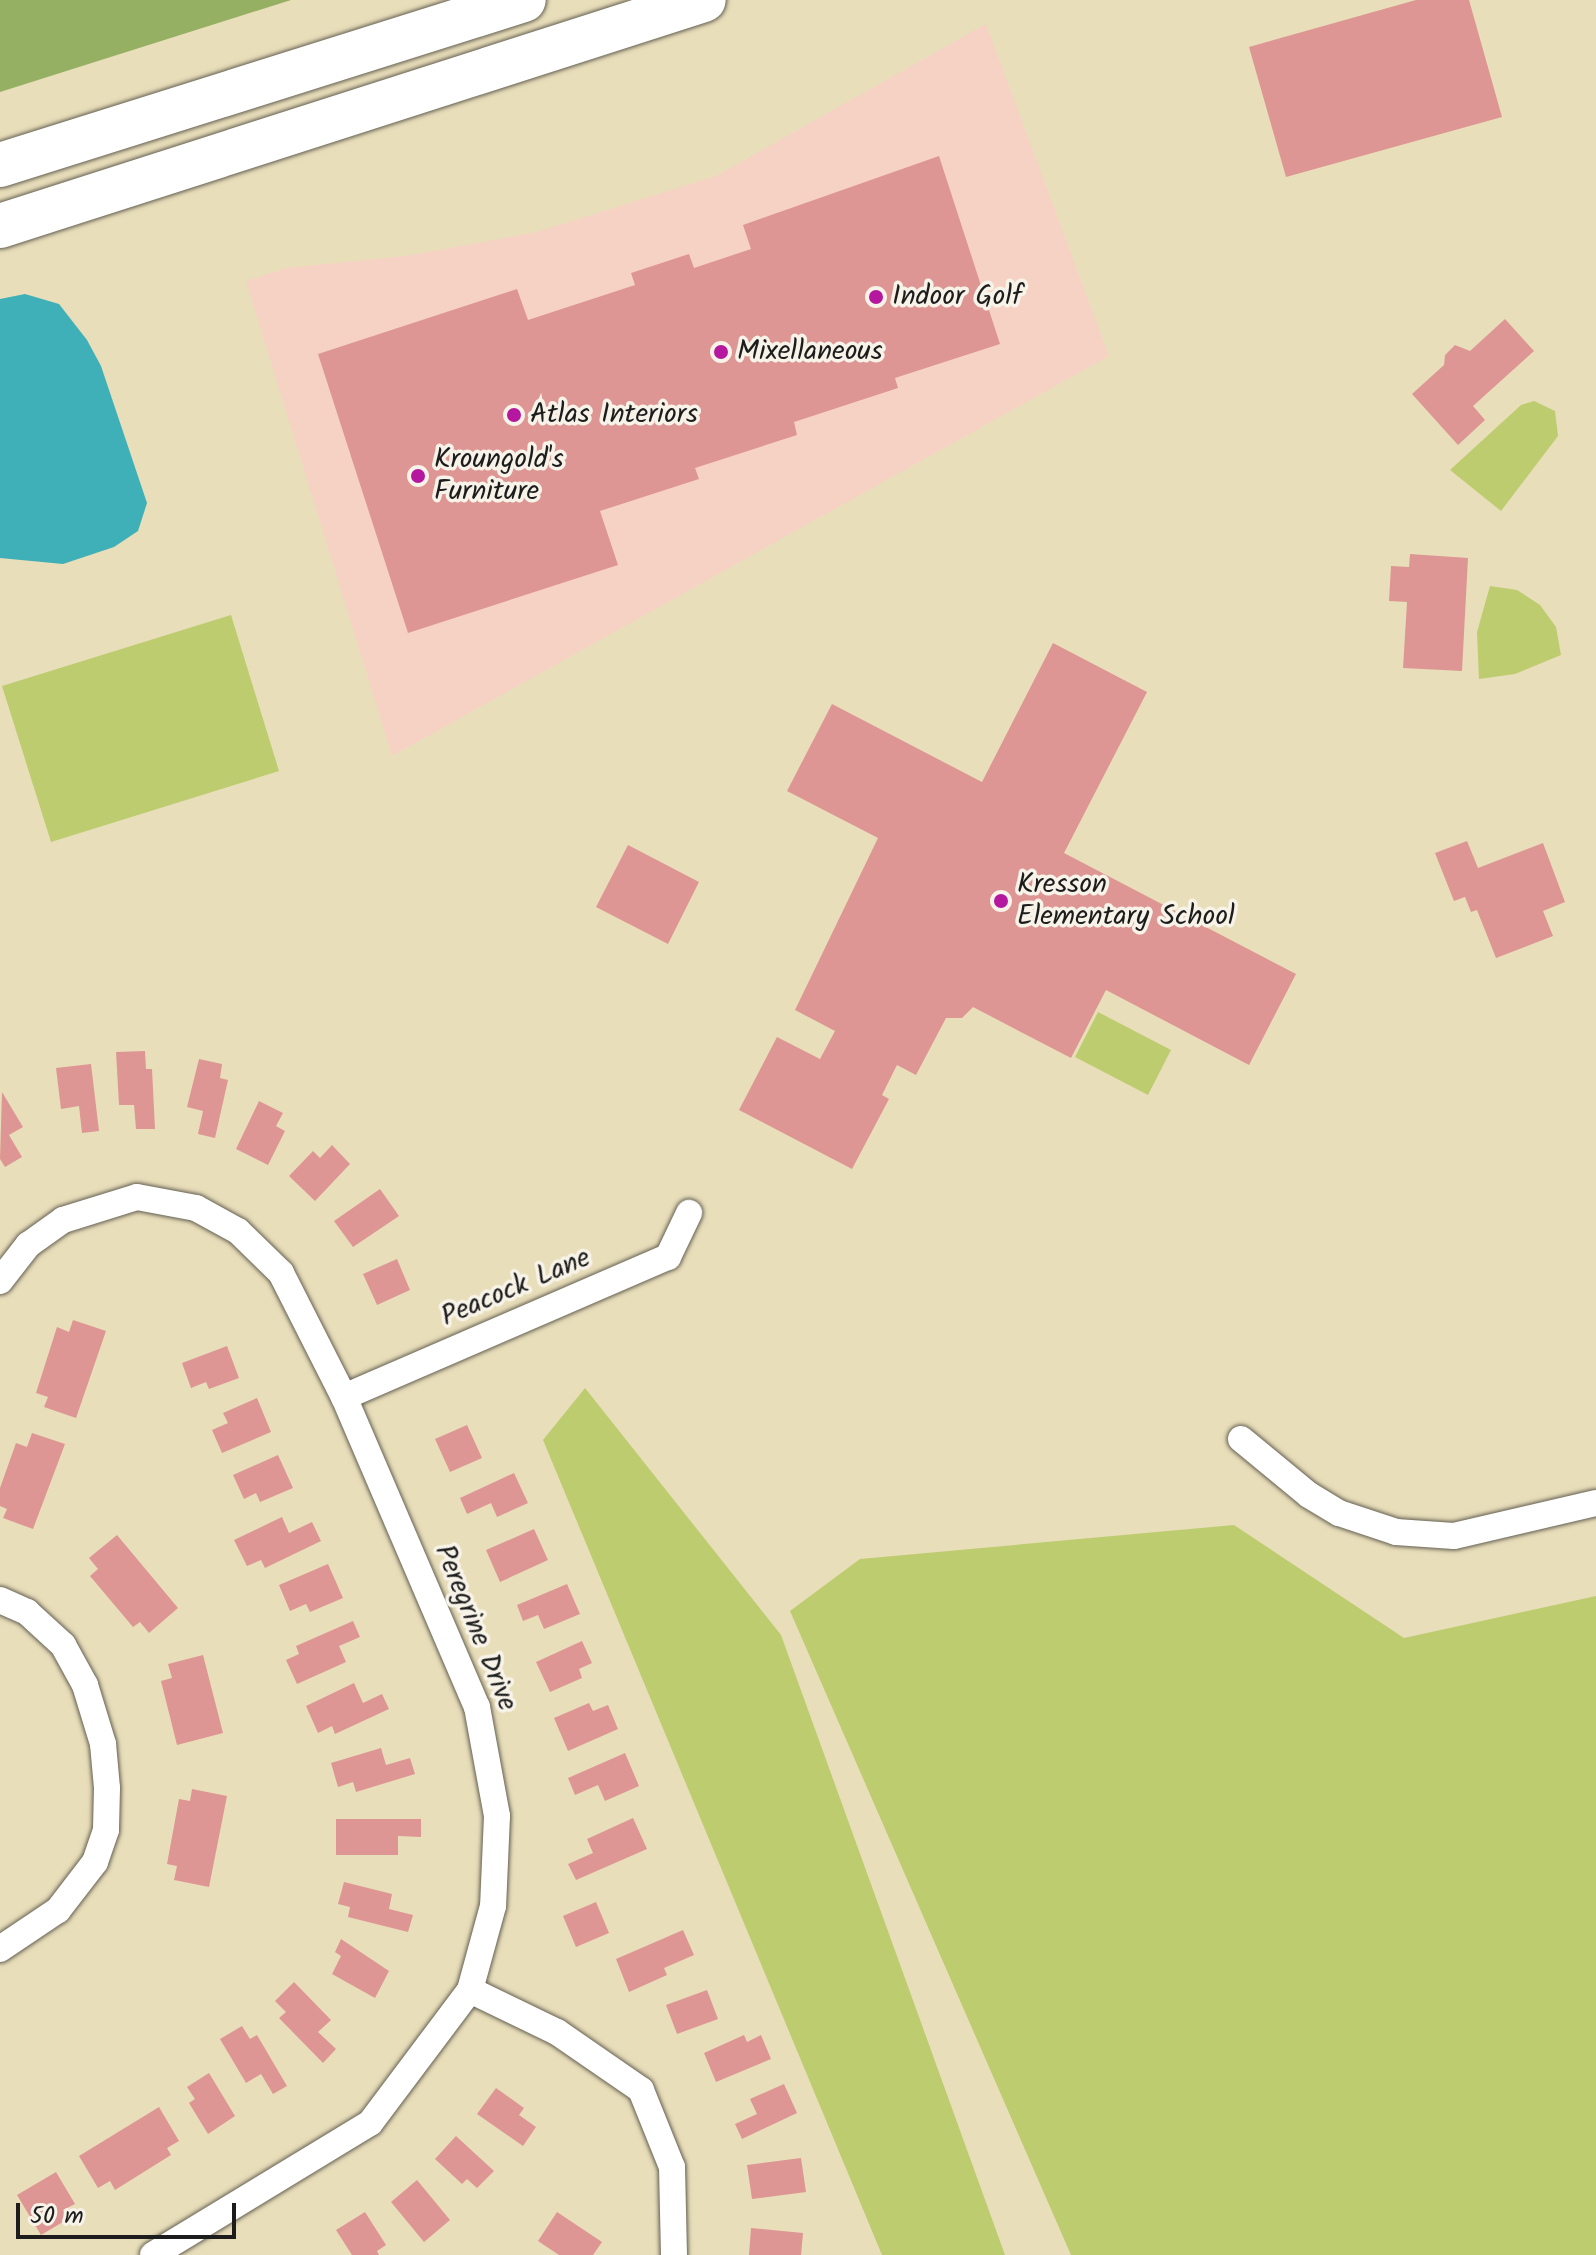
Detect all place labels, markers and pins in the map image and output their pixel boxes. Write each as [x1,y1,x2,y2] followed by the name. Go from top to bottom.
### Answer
[892,280,1023,314] place label: Indoor Golf
[867,288,885,306] marker: Indoor Golf
[737,335,883,369] place label: Mixellaneous
[712,343,730,361] marker: Mixellaneous
[530,398,698,432] place label: Atlas Interiors
[505,406,523,424] marker: Atlas Interiors
[434,443,564,509] place label: Kroungold's Furniture
[409,467,427,485] marker: Kroungold's Furniture
[1017,868,1235,934] place label: Kresson Elementary School
[992,892,1010,910] marker: Kresson Elementary School

